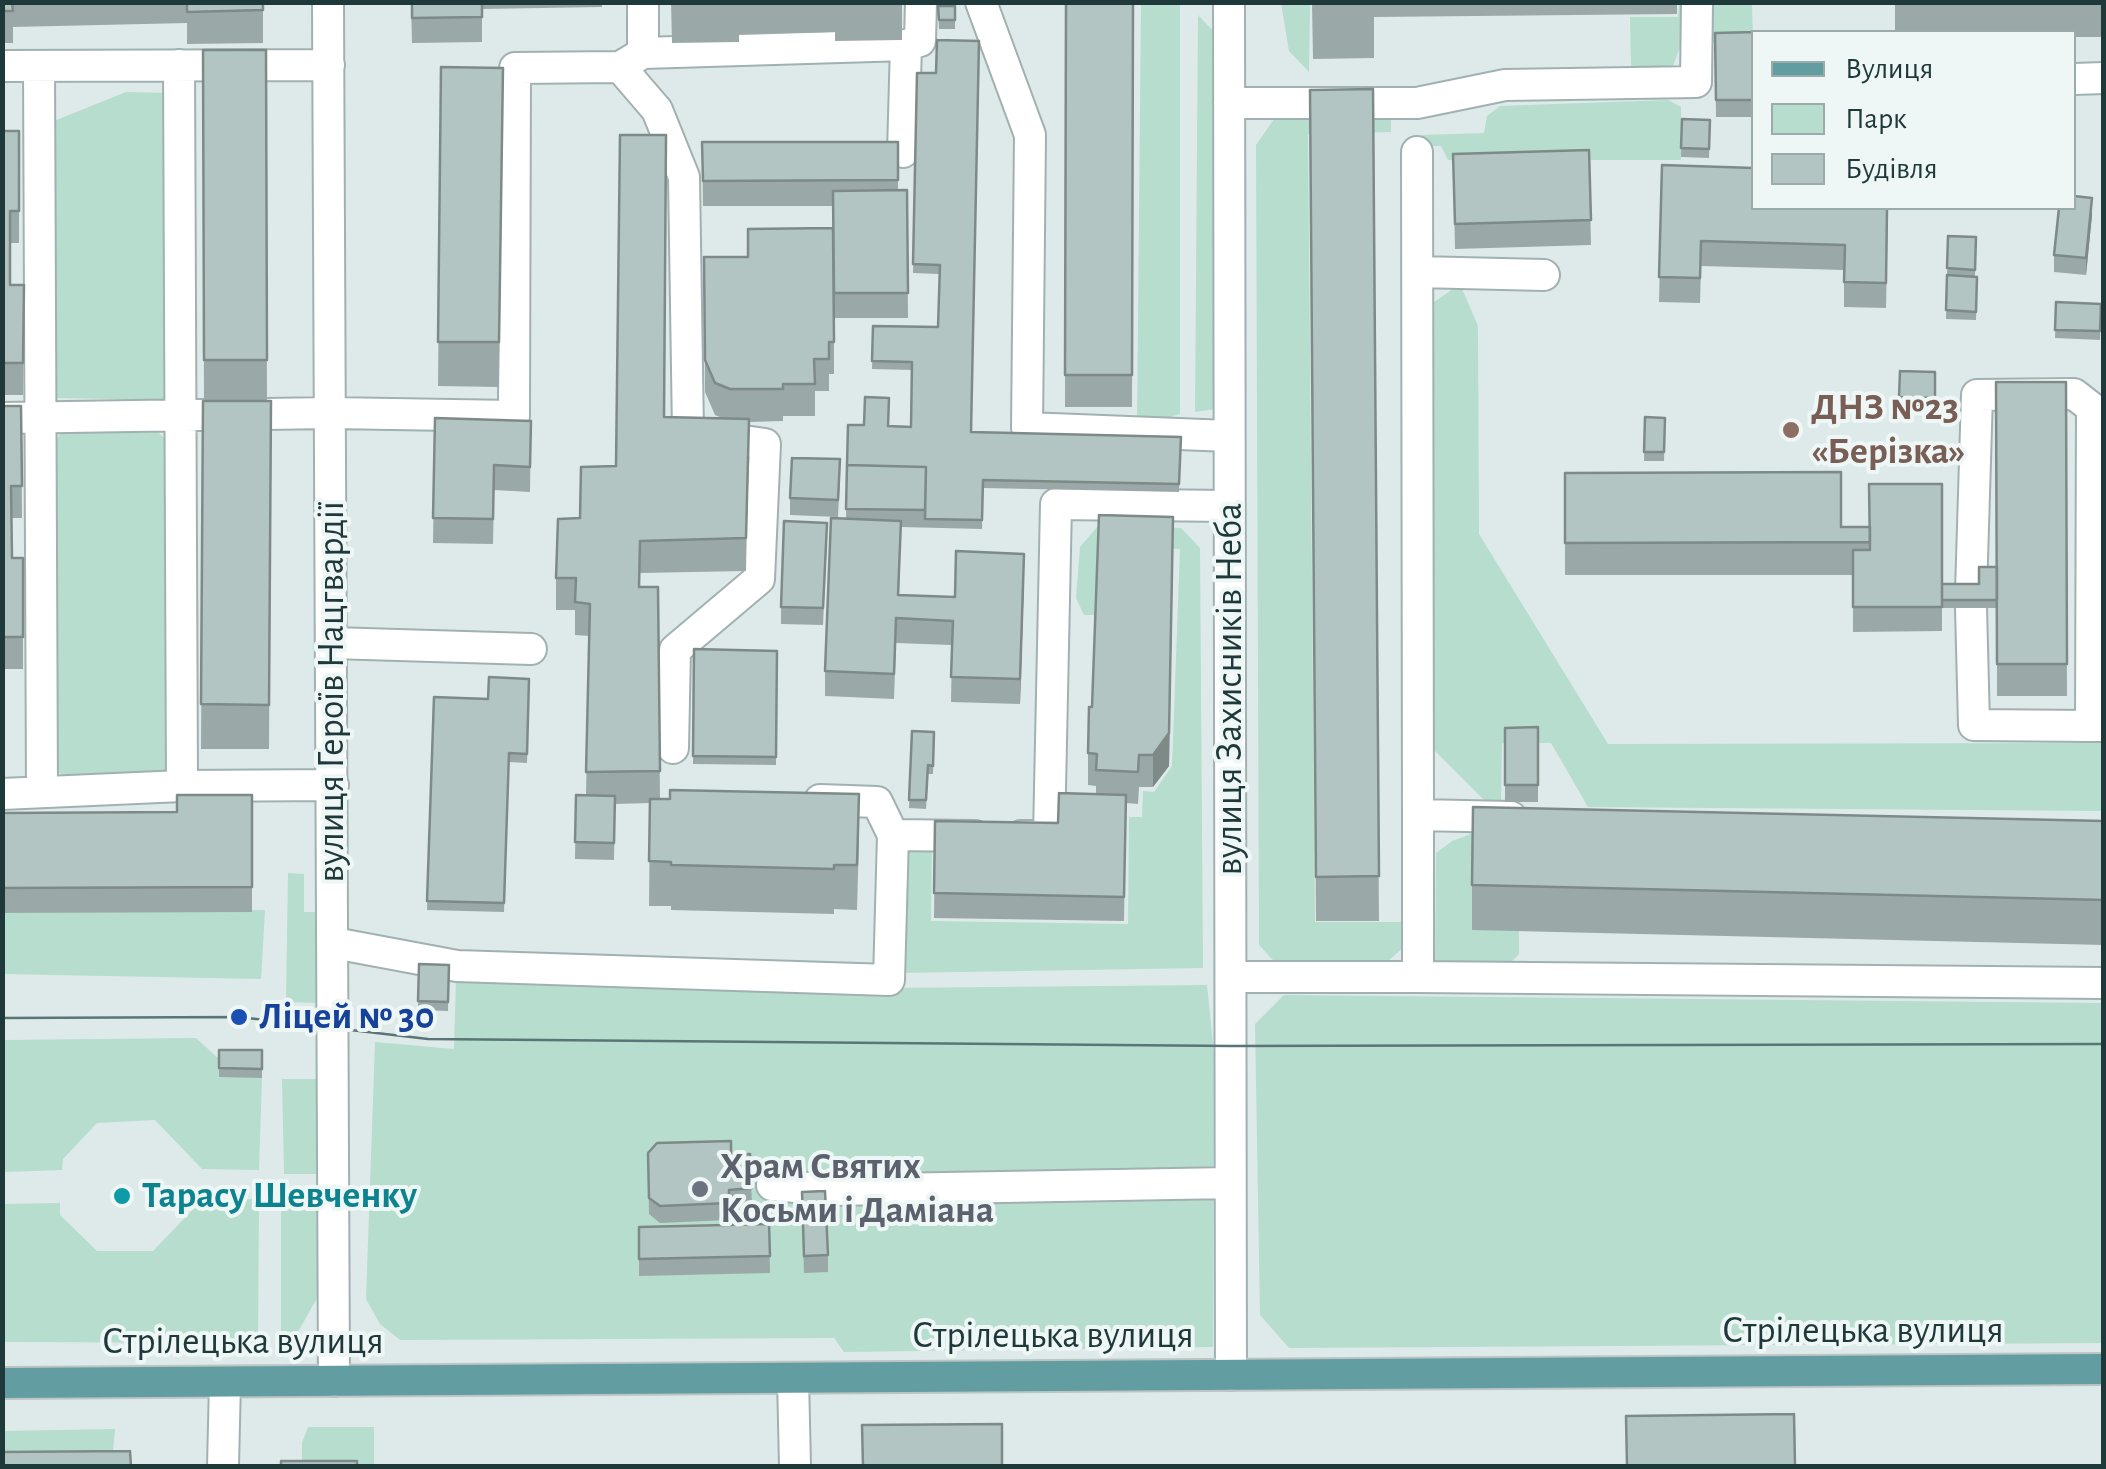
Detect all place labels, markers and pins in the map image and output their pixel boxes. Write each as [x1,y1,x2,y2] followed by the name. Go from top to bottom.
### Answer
[1811,385,1965,474] place label: ДНЗ №23 «Берізка»
[1780,419,1802,441] marker: ДНЗ №23 «Берізка»
[259,994,435,1040] place label: Ліцей № 30
[228,1006,250,1028] marker: Ліцей № 30
[720,1144,994,1234] place label: Храм Святих Косьми і Даміана
[142,1173,417,1219] place label: Тарасу Шевченку
[689,1178,711,1200] marker: Храм Святих Косьми і Даміана
[111,1185,133,1207] marker: Тарасу Шевченку

